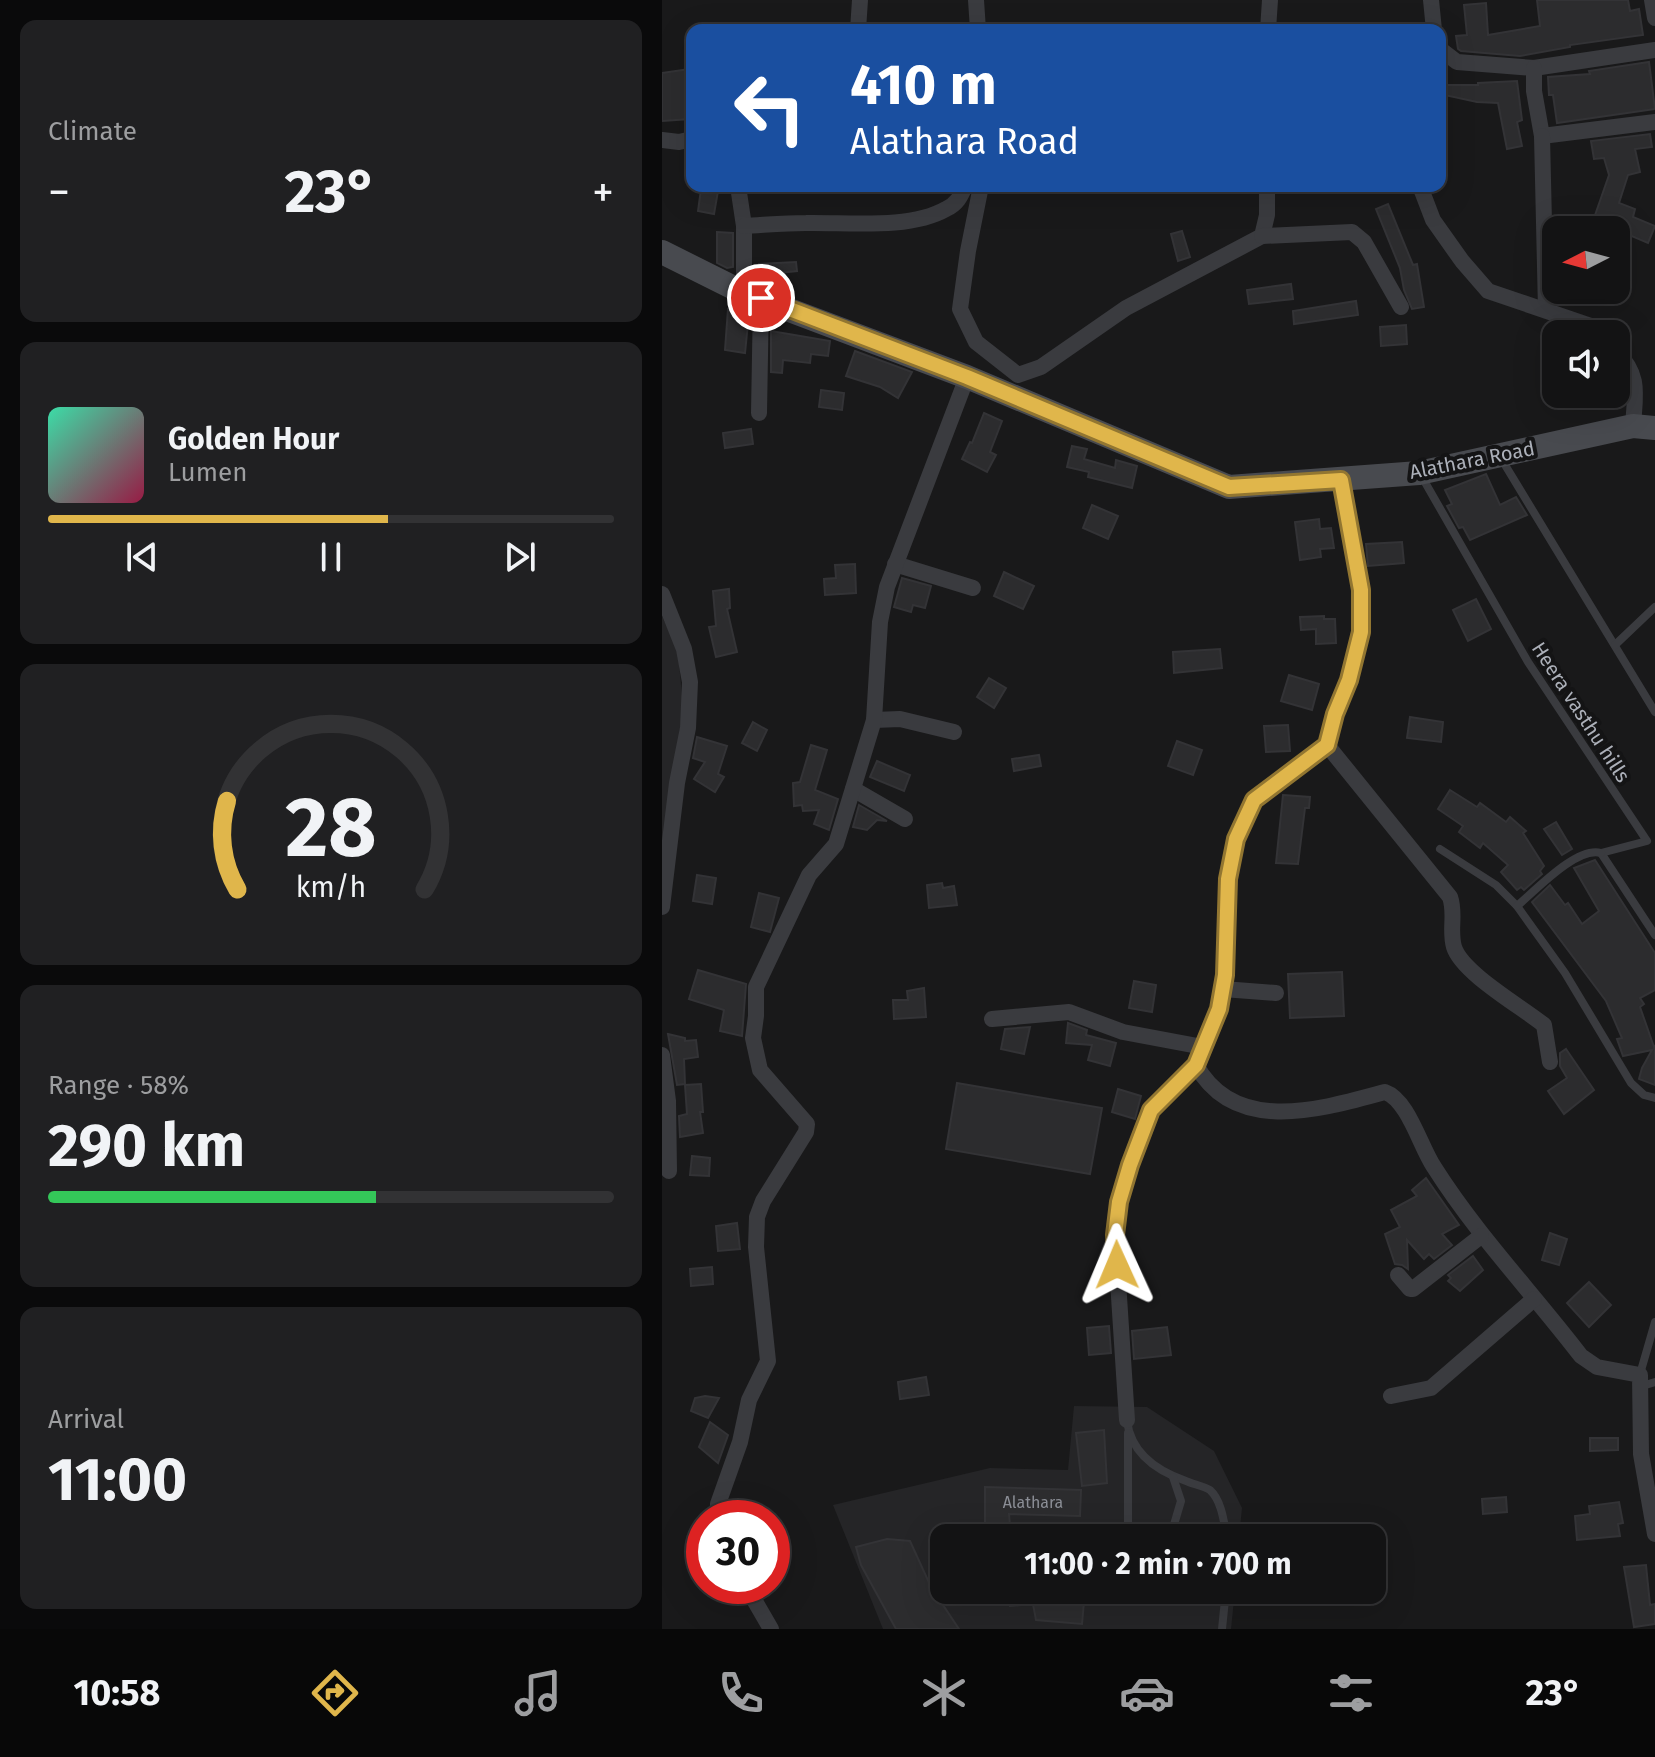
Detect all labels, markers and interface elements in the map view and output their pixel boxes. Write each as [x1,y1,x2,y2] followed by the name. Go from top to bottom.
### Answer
[850,52,997,119] text: 410 m
[718,56,822,160] icon: left
[48,116,137,147] text: Climate
[850,120,1079,164] text: Alathara Road
[284,156,378,228] text: 23°
[48,166,70,219] text: −
[592,166,614,219] text: +
[1542,216,1630,304] north arrow
[1542,216,1630,408] map controls
[727,264,795,332] pin
[739,276,783,320] icon: arrive
[1542,320,1630,408] button: sound
[168,421,339,457] text: Golden Hour
[1407,436,1537,484] street label: Alathara Road
[168,457,247,488] text: Lumen
[120,535,164,579] icon: previous
[309,535,353,579] icon: pause
[498,535,542,579] icon: next
[1527,637,1635,787] street label: Heera vasthu hills
[285,778,377,878] text: 28
[296,871,366,906] text: km/h
[48,1070,189,1101] text: Range · 58%
[48,1110,245,1182] text: 290 km
[1075,1223,1159,1307] position arrow
[48,1404,124,1435] text: Arrival
[48,1444,187,1516] text: 11:00
[1003,1493,1063,1512] house number: Alathara
[686,1500,790,1604] speed limit sign: 30
[1024,1546,1292,1582] text: 11:00 · 2 min · 700 m
[307,1665,363,1721] icon: directions
[510,1665,566,1721] icon: music
[713,1665,769,1721] icon: phone
[916,1665,972,1721] icon: climate
[1119,1665,1175,1721] icon: car
[1323,1665,1379,1721] icon: filters
[74,1671,160,1715] text: 10:58
[1526,1671,1581,1715] text: 23°

